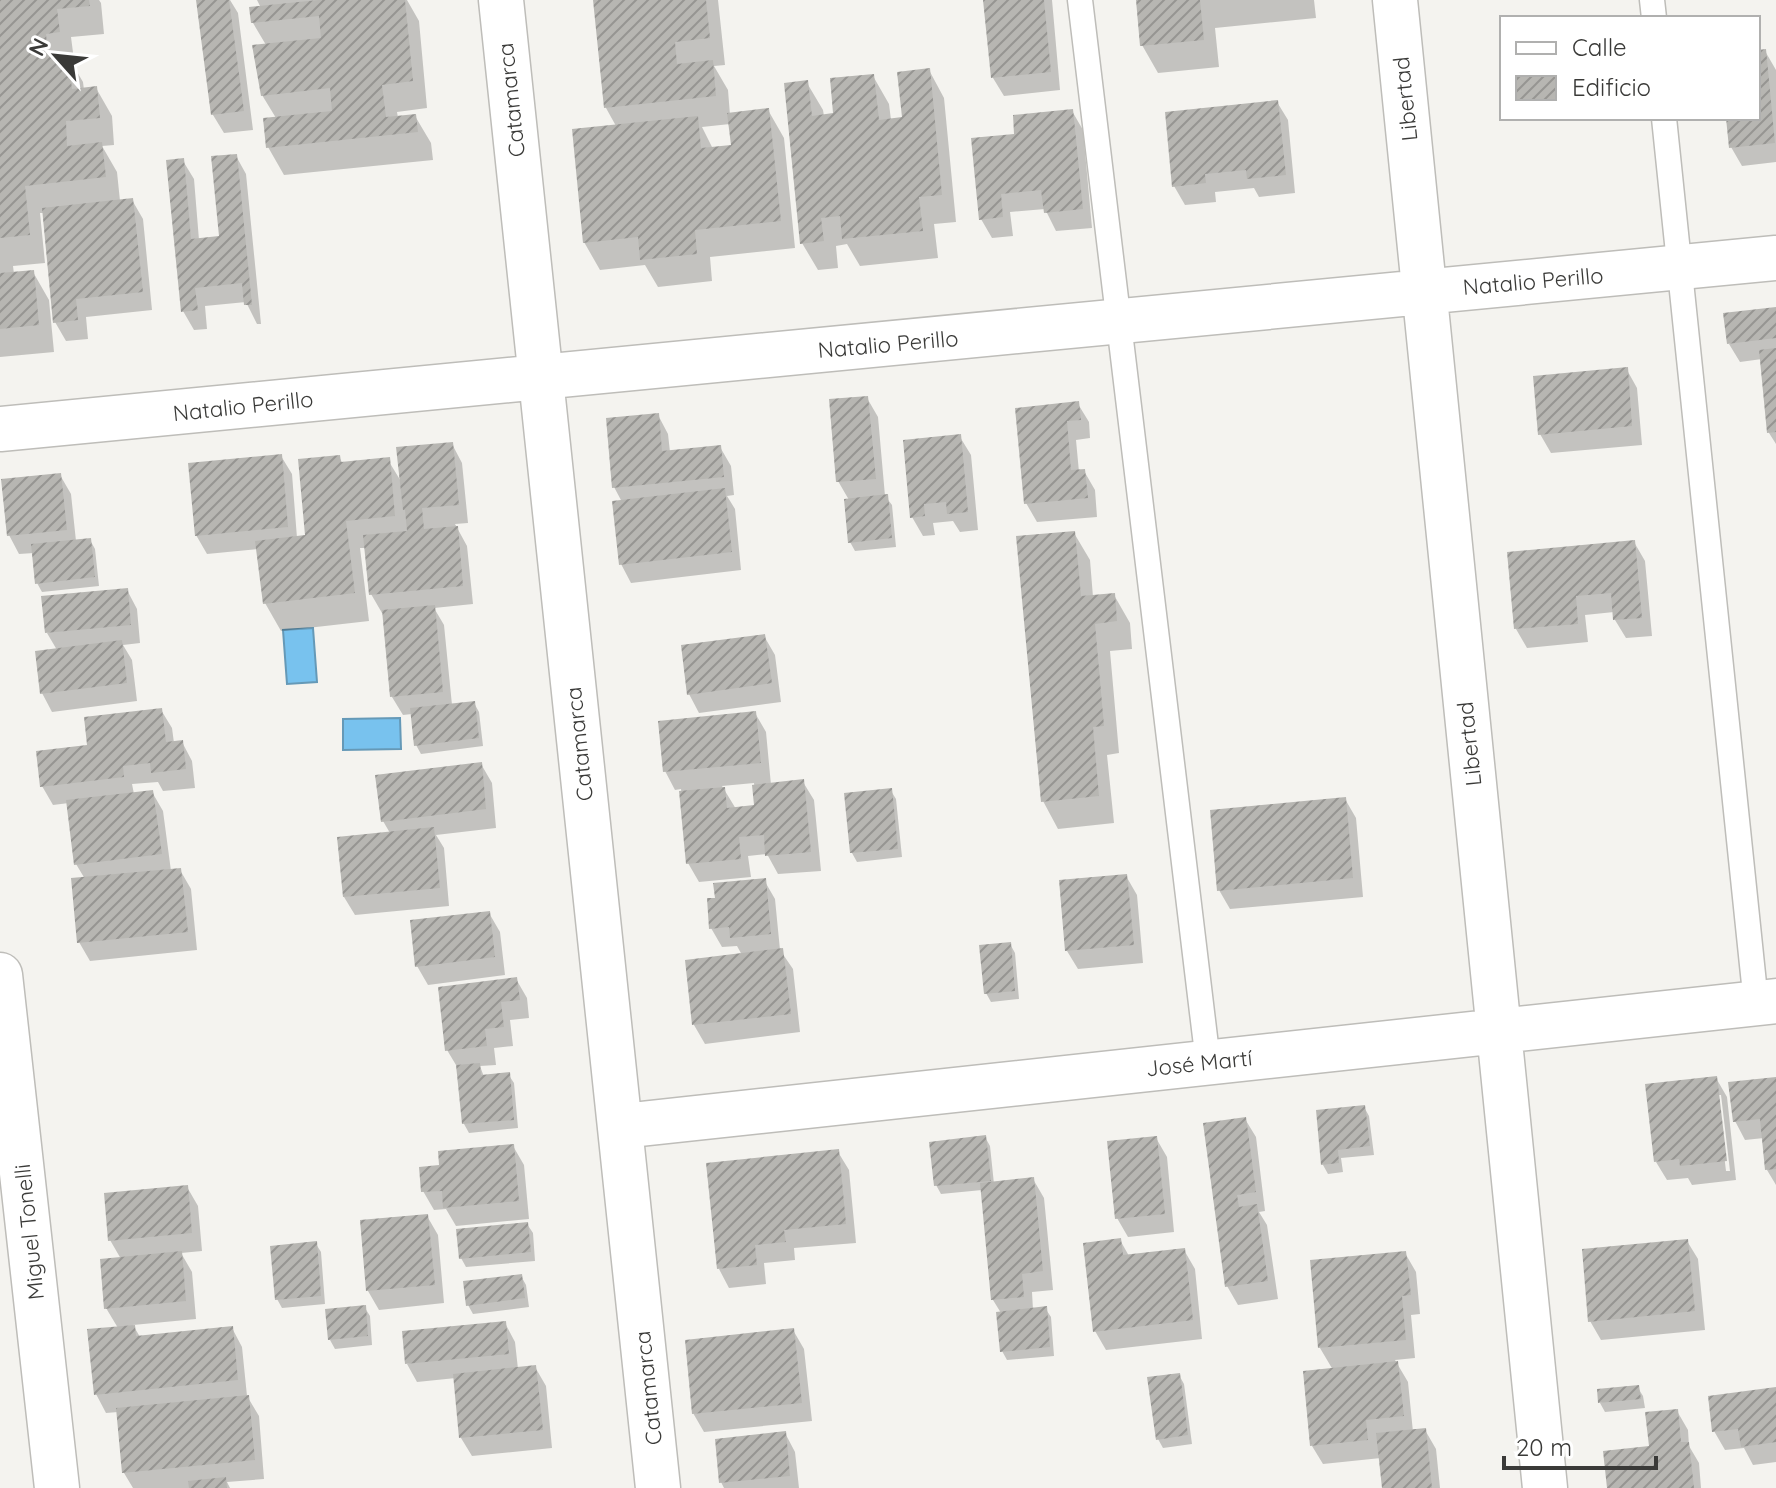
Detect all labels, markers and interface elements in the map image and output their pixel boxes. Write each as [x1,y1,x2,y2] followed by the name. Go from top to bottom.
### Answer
[16,16,96,96] north arrow
[1500,16,1760,120] legend
[1572,32,1627,62] text: Calle
[22,33,54,60] text: N
[491,42,531,158] street label: Catamarca
[1387,55,1423,143] street label: Libertad
[1572,72,1651,102] text: Edificio
[1462,261,1604,301] street label: Natalio Perillo
[817,324,959,364] street label: Natalio Perillo
[171,385,315,427] street label: Natalio Perillo
[559,686,599,802] street label: Catamarca
[1451,700,1487,788] street label: Libertad
[1144,1043,1254,1083] street label: José Martí
[8,1163,50,1301] street label: Miguel Tonelli
[628,1330,668,1446] street label: Catamarca
[1504,1420,1656,1470] scale bar
[1516,1432,1572,1462] text: 20 m

